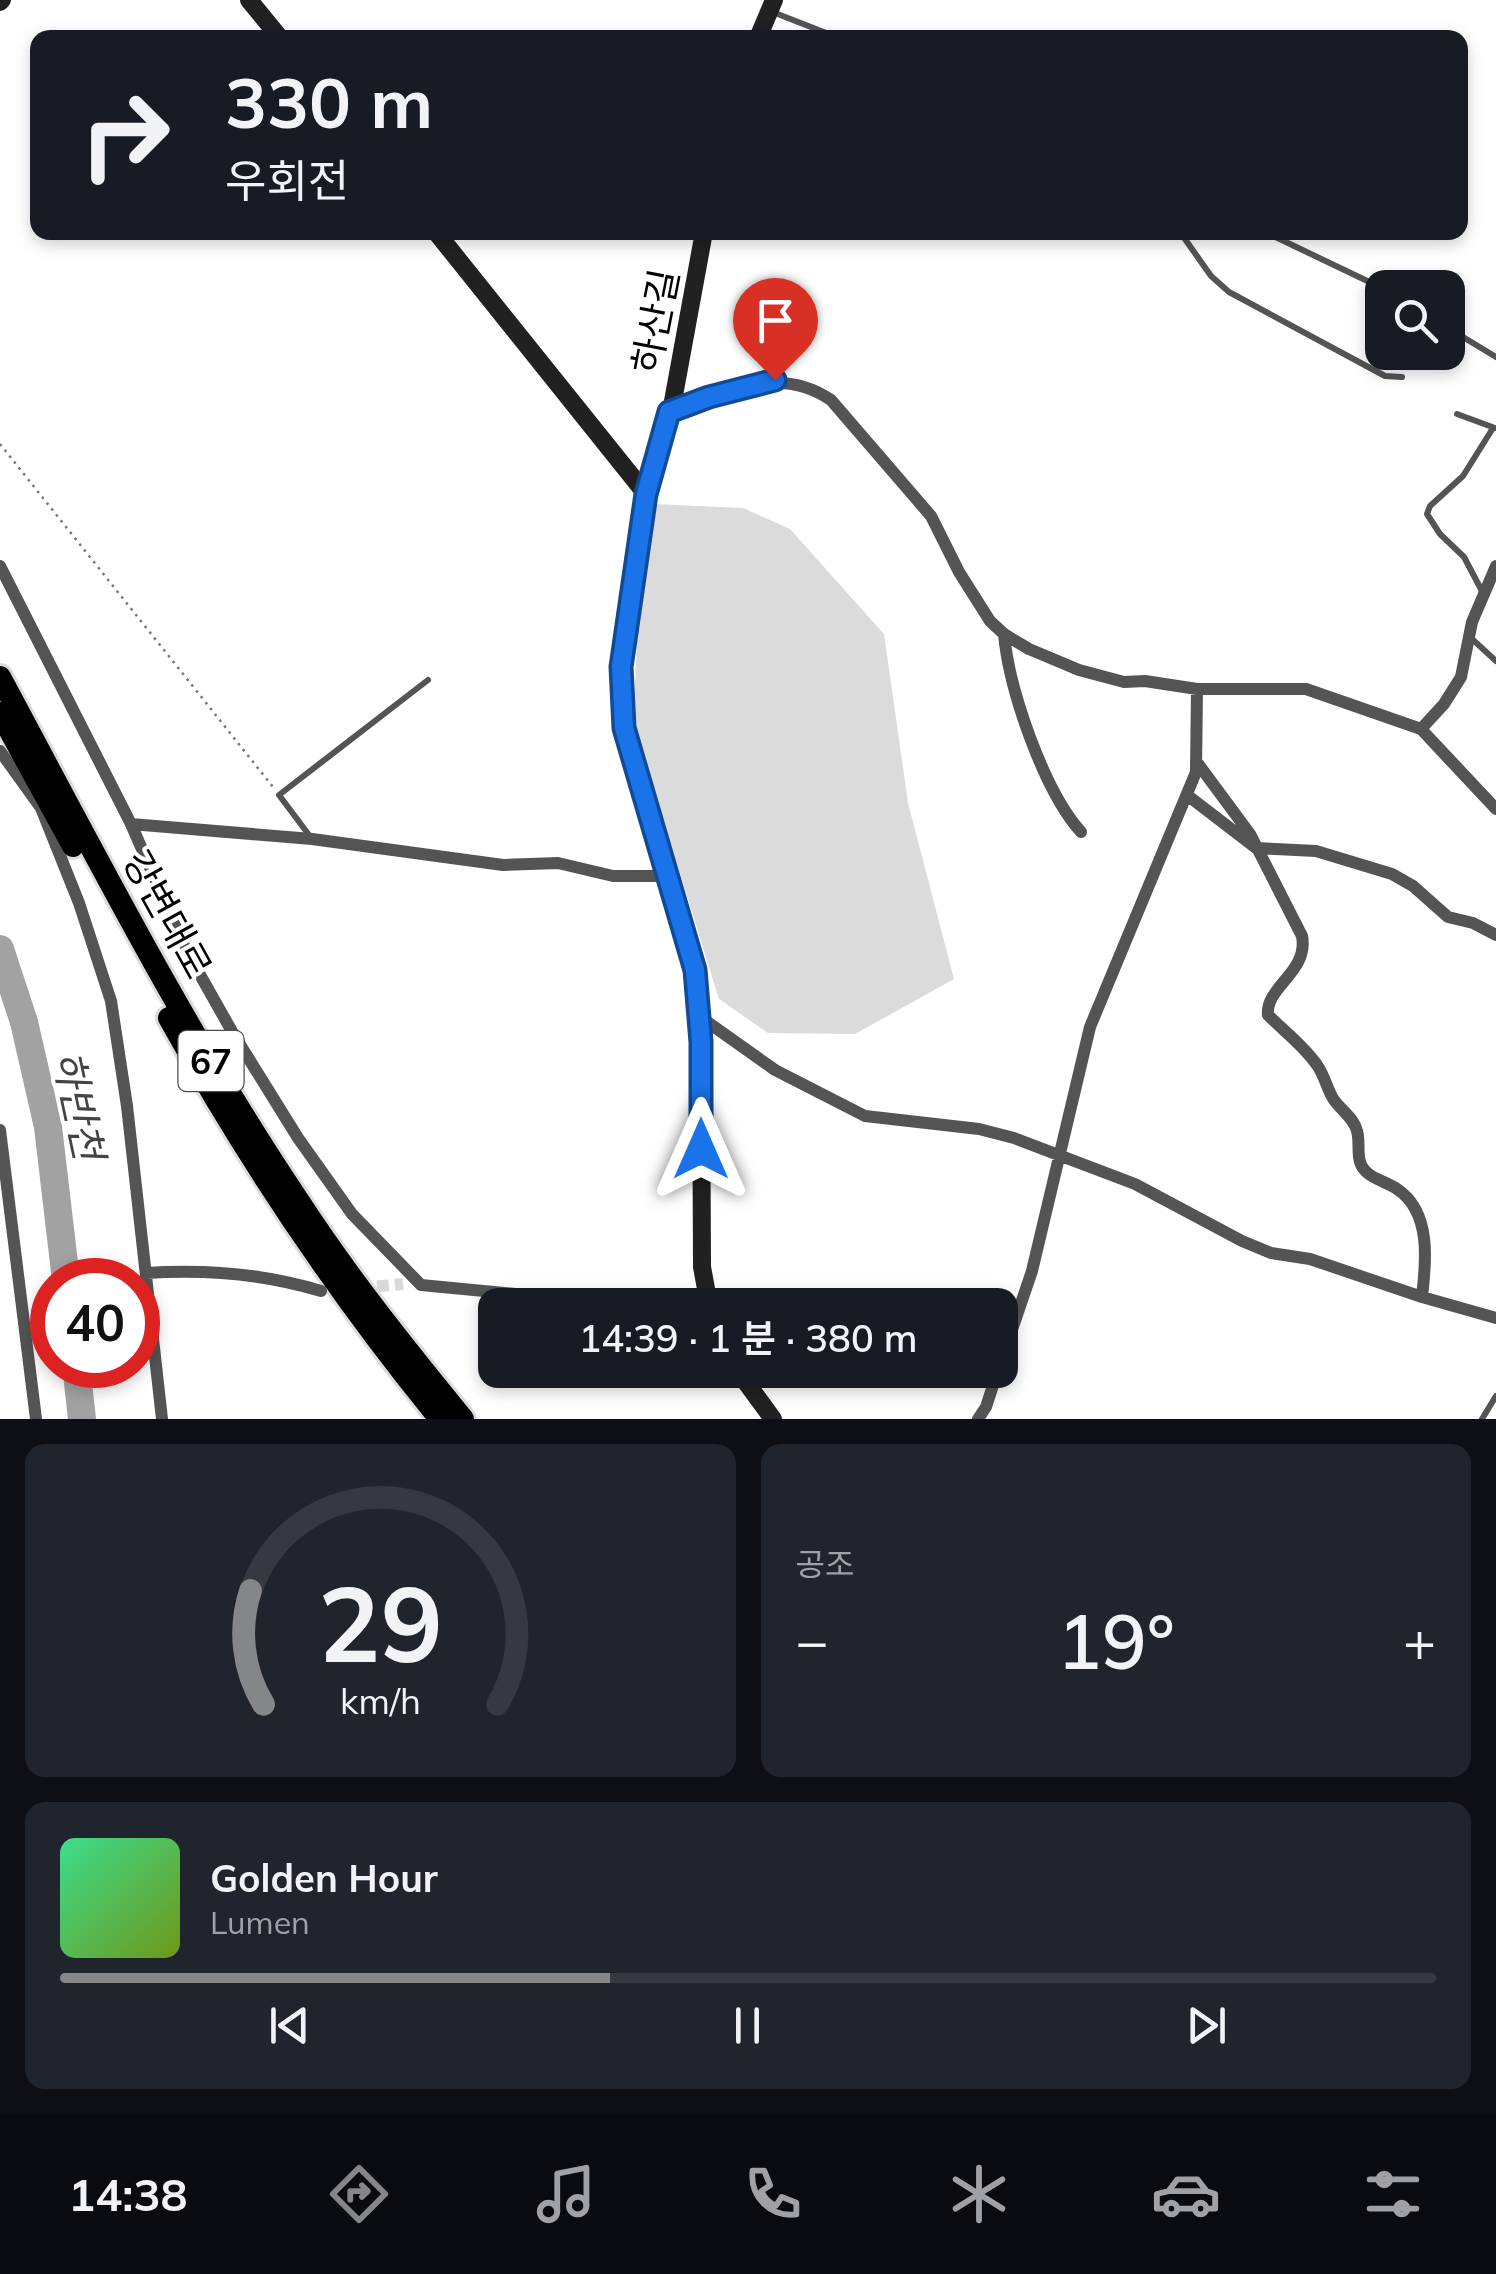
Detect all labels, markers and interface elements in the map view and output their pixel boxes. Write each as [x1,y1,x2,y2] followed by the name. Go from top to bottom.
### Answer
[225,58,433,146] text: 330 m
[60,70,190,200] icon: right
[225,152,349,208] text: 우회전
[621,265,689,377] street label: 하산길
[1365,270,1465,370] map controls
[1365,270,1465,370] button: search
[733,278,818,381] pin
[748,293,803,348] icon: arrive
[113,841,223,987] street label: 강변대로
[178,1031,244,1091] road number: 67
[43,1046,116,1168] water label: 하반천
[649,1097,753,1201] position arrow
[30,1258,160,1388] speed limit sign: 40
[578,1314,918,1362] text: 14:39 · 1 분 · 380 m
[796,1544,854,1584] text: 공조
[318,1557,443,1688] text: 29
[1057,1594,1175,1688] text: 19°
[796,1606,829,1675] text: −
[1403,1606,1436,1675] text: +
[340,1678,421,1723] text: km/h
[210,1854,438,1902] text: Golden Hour
[210,1902,310,1942] text: Lumen
[262,1998,317,2053] icon: previous
[720,1998,775,2053] icon: pause
[1179,1998,1234,2053] icon: next
[324,2159,394,2229] icon: directions
[531,2159,601,2229] icon: music
[738,2159,808,2229] icon: phone
[944,2159,1014,2229] icon: climate
[1151,2159,1221,2229] icon: car
[1358,2159,1428,2229] icon: filters
[68,2166,188,2222] text: 14:38

